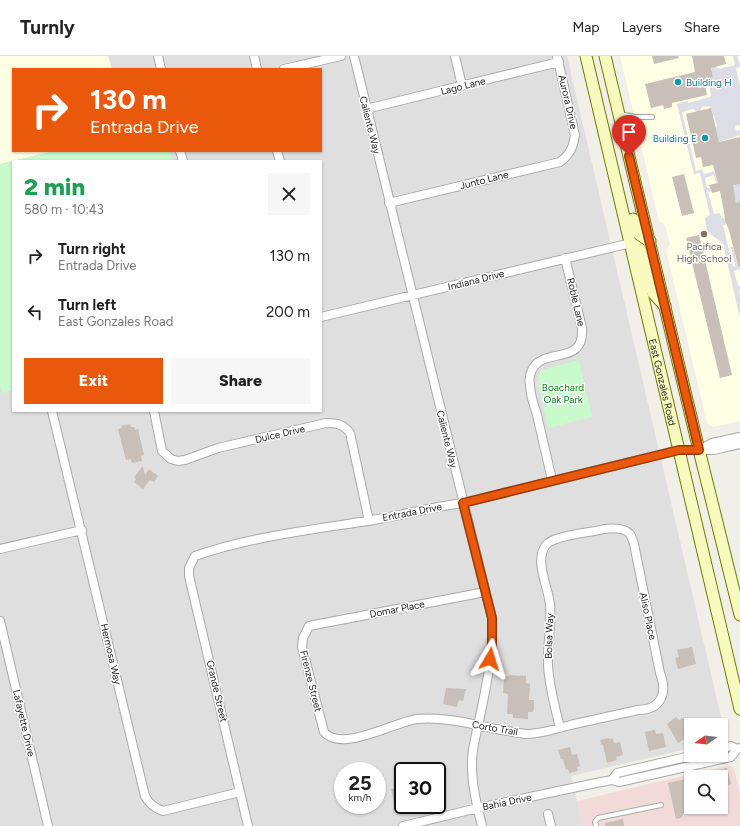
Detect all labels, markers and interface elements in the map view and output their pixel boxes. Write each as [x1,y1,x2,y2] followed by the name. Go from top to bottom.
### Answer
[20,16,75,39] text: Turnly
[572,19,600,36] text: Map
[622,19,662,36] text: Layers
[684,19,720,36] text: Share
[555,73,581,131] street label: Aurora Drive
[439,74,487,98] street label: Lago Lane
[686,76,732,89] place label: Building H
[673,77,683,87] marker: Building H
[90,82,167,116] text: 130 m
[24,84,76,136] icon: right
[357,95,384,156] street label: Caliente Way
[612,115,646,156] pin
[90,116,199,138] text: Entrada Drive
[618,121,640,143] icon: arrive
[653,132,697,145] place label: Building E
[700,133,710,143] marker: Building E
[458,168,510,192] street label: Junto Lane
[24,172,85,201] text: 2 min
[268,173,310,215] button: close
[24,202,104,217] text: 580 m · 10:43
[699,229,709,239] marker: Pacifica High School
[58,240,126,258] text: Turn right
[677,240,731,265] place label: Pacifica High School
[24,245,46,267] icon: right
[270,247,310,265] text: 130 m
[58,258,136,273] text: Entrada Drive
[446,267,506,293] street label: Indiana Drive
[564,276,588,328] street label: Roble Lane
[58,296,116,314] text: Turn left
[24,301,46,323] icon: left
[266,303,310,321] text: 200 m
[58,314,173,329] text: East Gonzales Road
[646,337,679,427] street label: East Gonzales Road
[24,358,163,404] button: Exit
[171,358,310,404] button: Share
[542,381,584,406] park label: Boachard Oak Park
[434,409,461,470] street label: Caliente Way
[254,422,307,446] street label: Dulce Drive
[381,500,443,524] street label: Entrada Drive
[637,591,659,641] street label: Aliso Place
[368,597,426,621] street label: Domar Place
[542,612,556,659] street label: Bolsa Way
[98,622,125,687] street label: Hermosa Way
[469,638,511,680] position arrow
[297,649,325,713] street label: Firenze Street
[204,659,231,724] street label: Grande Street
[10,688,38,758] street label: Lafayette Drive
[471,718,519,738] street label: Corto Trail
[684,718,728,762] north arrow
[684,718,728,814] map controls
[394,762,446,814] speed limit sign: 30
[684,770,728,814] button: search
[348,771,372,795] text: 25
[481,790,533,814] street label: Bahia Drive
[349,791,371,804] text: km/h

